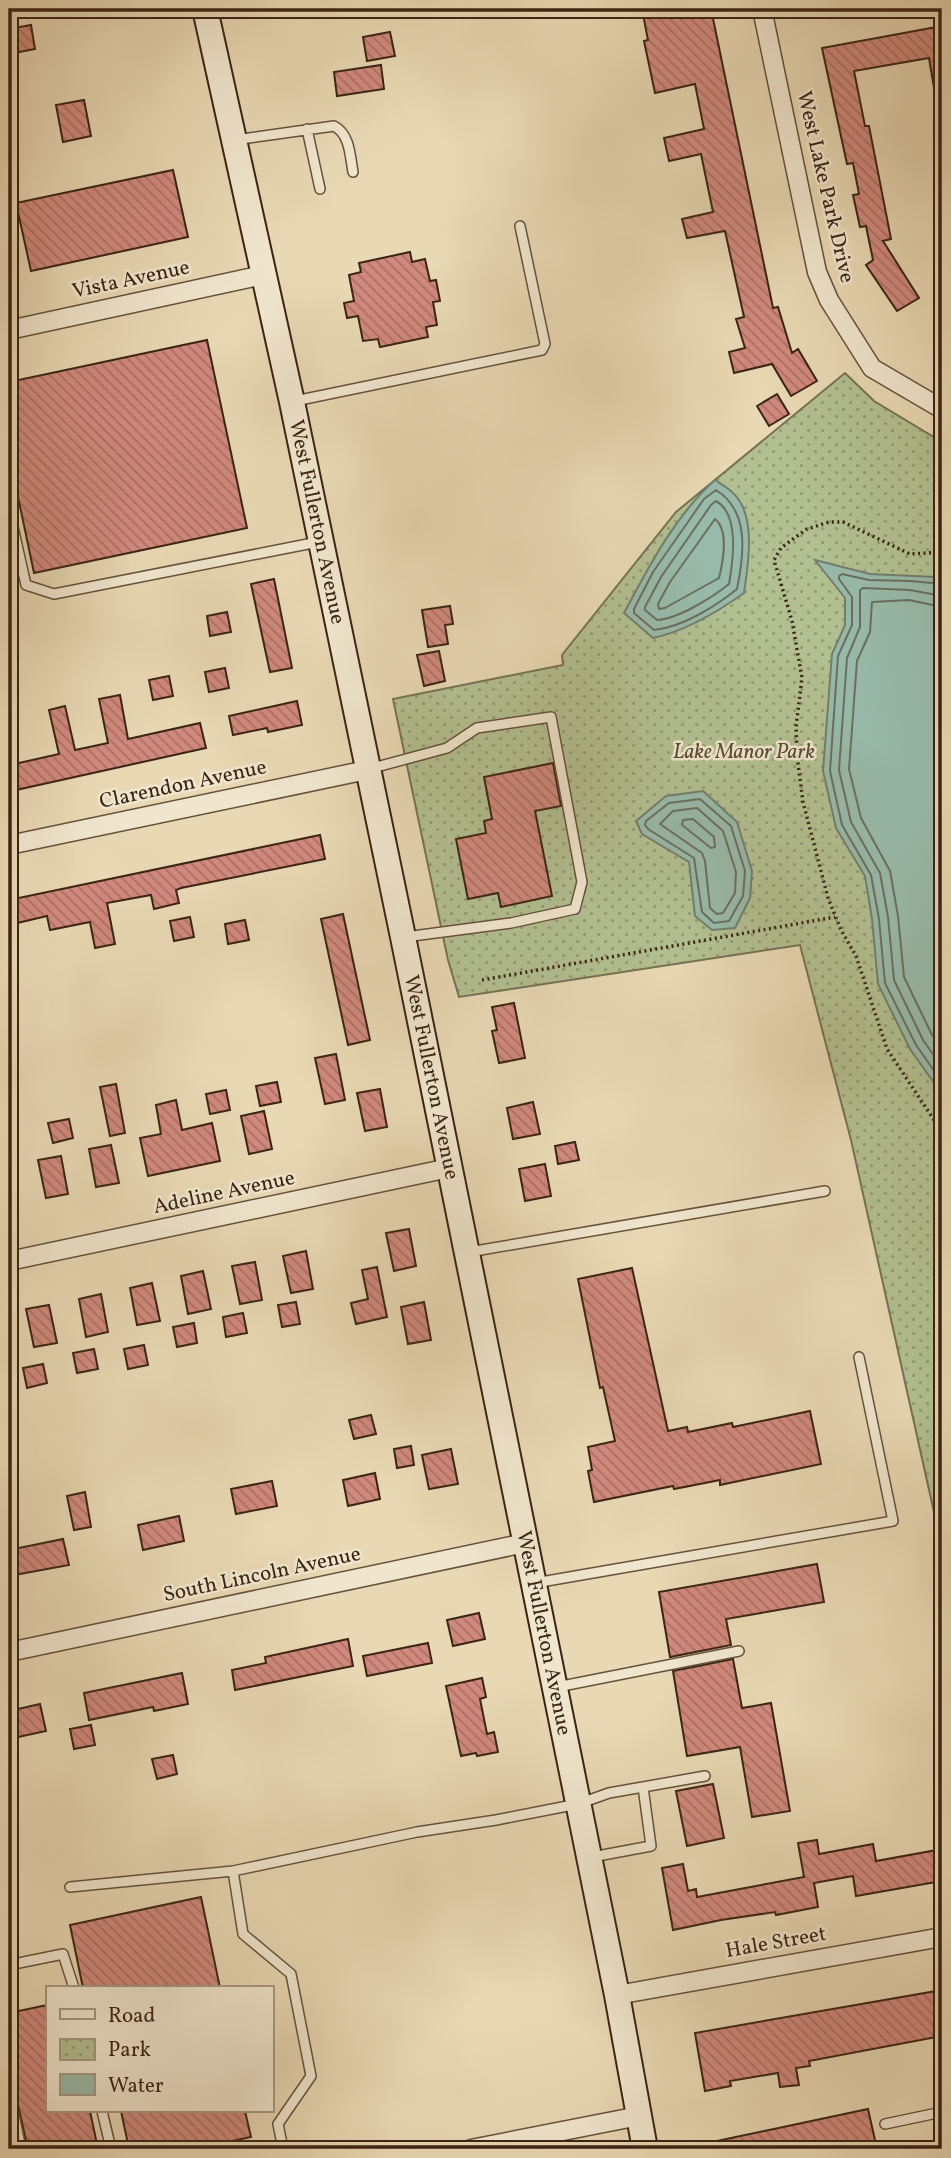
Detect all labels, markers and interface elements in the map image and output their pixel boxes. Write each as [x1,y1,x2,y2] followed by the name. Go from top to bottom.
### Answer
[789,88,861,286] street label: West Lake Park Drive
[70,253,192,307] street label: Vista Avenue
[282,417,352,627] street label: West Fullerton Avenue
[673,738,815,767] park label: Lake Manor Park
[97,753,269,817] street label: Clarendon Avenue
[397,972,466,1182] street label: West Fullerton Avenue
[150,1164,298,1222] street label: Adeline Avenue
[509,1528,579,1738] street label: West Fullerton Avenue
[160,1540,364,1610] street label: South Lincoln Avenue
[723,1920,829,1966] street label: Hale Street
[46,1986,273,2112] legend
[108,2002,155,2031] text: Road
[108,2036,151,2065] text: Park
[108,2072,164,2101] text: Water

